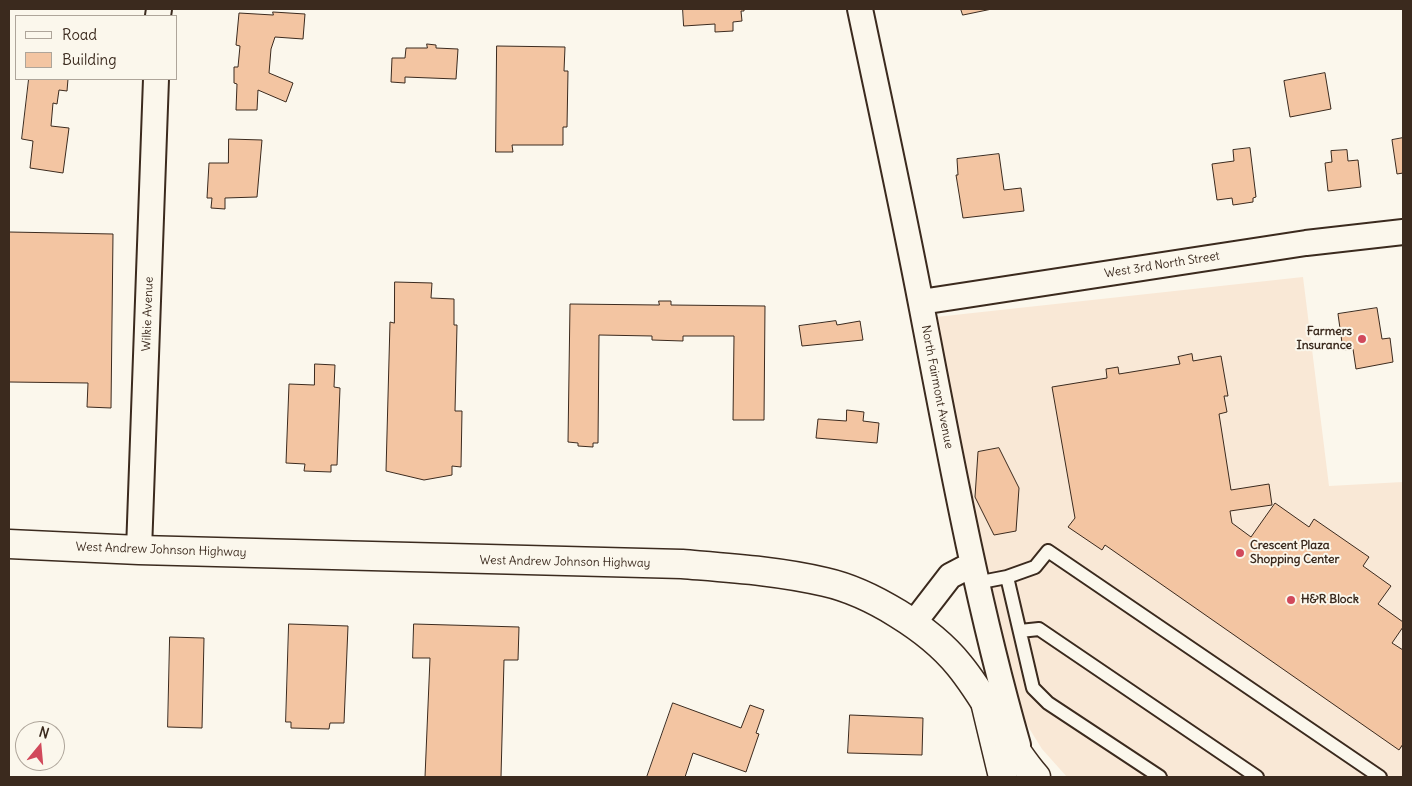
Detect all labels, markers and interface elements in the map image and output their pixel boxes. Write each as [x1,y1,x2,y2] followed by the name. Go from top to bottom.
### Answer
[15,15,178,80] legend
[62,25,97,44] text: Road
[62,50,117,69] text: Building
[1103,249,1221,281] street label: West 3rd North Street
[140,276,156,352] street label: Wilkie Avenue
[918,324,956,450] street label: North Fairmont Avenue
[1297,325,1352,353] place label: Farmers Insurance
[1356,333,1368,345] marker: Farmers Insurance
[1250,539,1339,567] place label: Crescent Plaza Shopping Center
[75,540,247,560] street label: West Andrew Johnson Highway
[1234,547,1246,559] marker: Crescent Plaza Shopping Center
[479,553,651,571] street label: West Andrew Johnson Highway
[1301,593,1359,607] place label: H&R Block
[1285,594,1297,606] marker: H&R Block
[15,721,65,771] north arrow
[37,723,51,743] text: N

